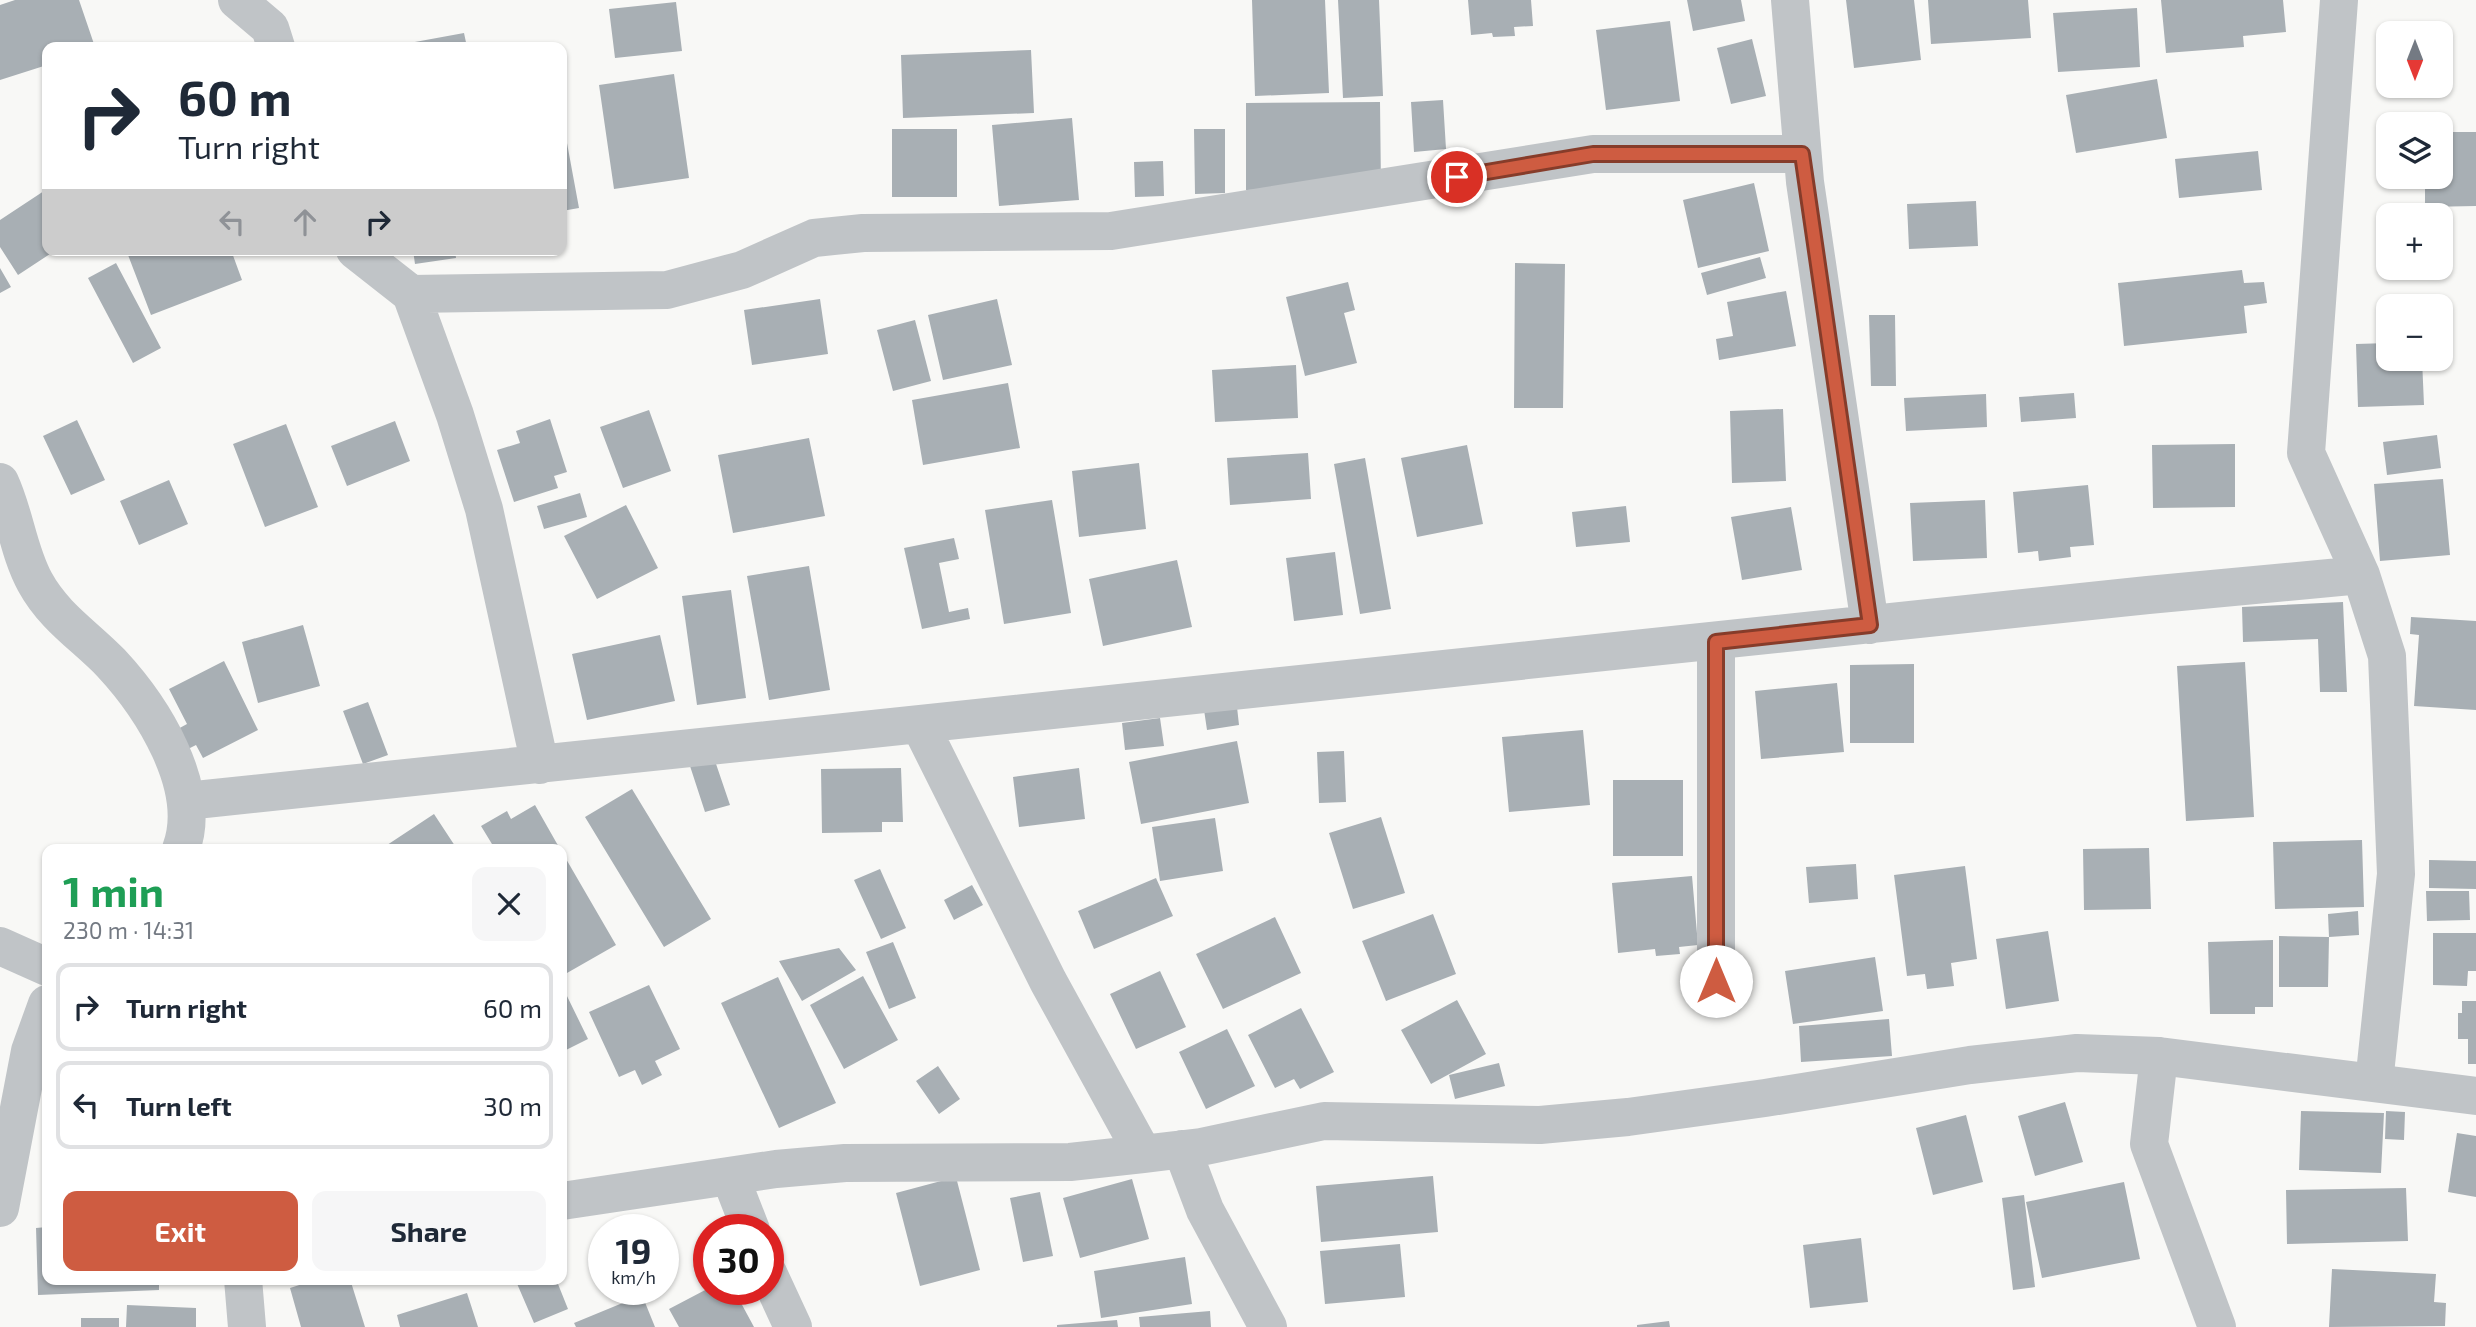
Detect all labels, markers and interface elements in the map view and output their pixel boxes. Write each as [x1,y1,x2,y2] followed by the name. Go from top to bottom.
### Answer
[2376,21,2454,98] north arrow
[2376,21,2453,371] map controls
[178,67,292,126] text: 60 m
[63,70,154,161] icon: right
[2376,112,2453,189] button: layers
[178,127,320,165] text: Turn right
[1427,147,1487,207] pin
[1438,158,1476,196] icon: arrive
[213,203,251,241] icon: left
[286,203,324,241] icon: ahead
[359,203,397,241] icon: right
[2376,203,2453,280] button: +
[2376,294,2453,371] button: −
[63,865,164,915] text: 1 min
[472,867,546,941] button: close
[63,916,194,944] text: 230 m · 14:31
[1679,944,1753,1018] position arrow
[67,988,105,1026] icon: right
[126,992,247,1023] text: Turn right
[483,992,542,1023] text: 60 m
[67,1086,105,1124] icon: left
[126,1090,232,1121] text: Turn left
[483,1090,542,1121] text: 30 m
[63,1191,298,1271] button: Exit
[312,1191,546,1271] button: Share
[693,1214,784,1305] speed limit sign: 30
[616,1229,651,1271] text: 19
[611,1266,656,1288] text: km/h

